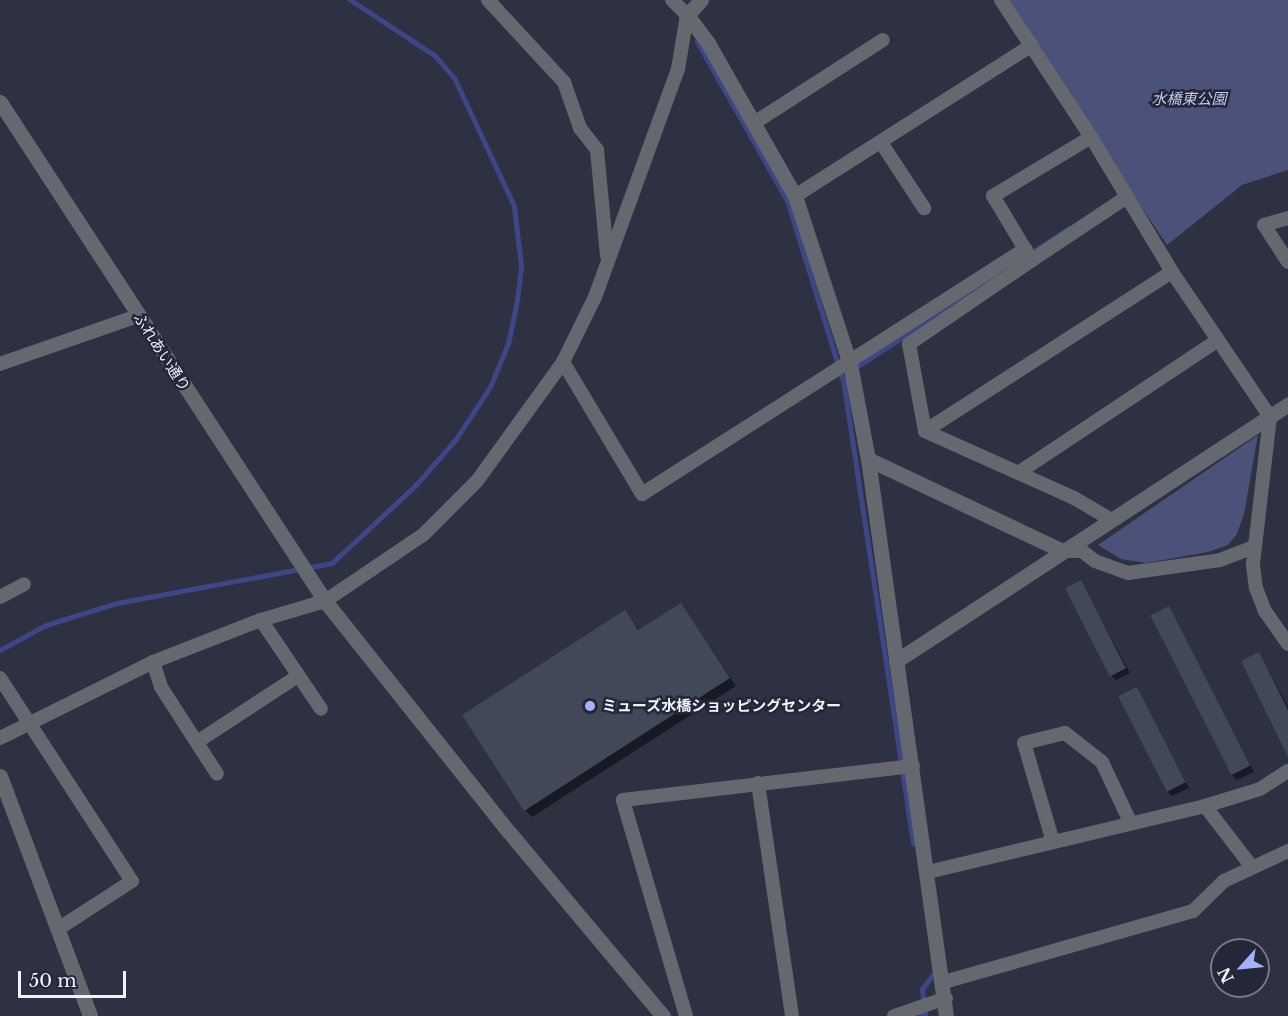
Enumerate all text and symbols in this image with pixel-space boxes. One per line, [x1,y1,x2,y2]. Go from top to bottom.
park label: 水橋東公園 [1152,90,1226,108]
street label: ふれあい通り [130,309,194,395]
place label: ミューズ水橋ショッピングセンター [602,697,842,715]
marker: ミューズ水橋ショッピングセンター [583,699,597,713]
north arrow [1210,938,1270,998]
scale bar [21,959,129,997]
text: N [1213,964,1238,987]
text: 50 m [29,970,77,992]

